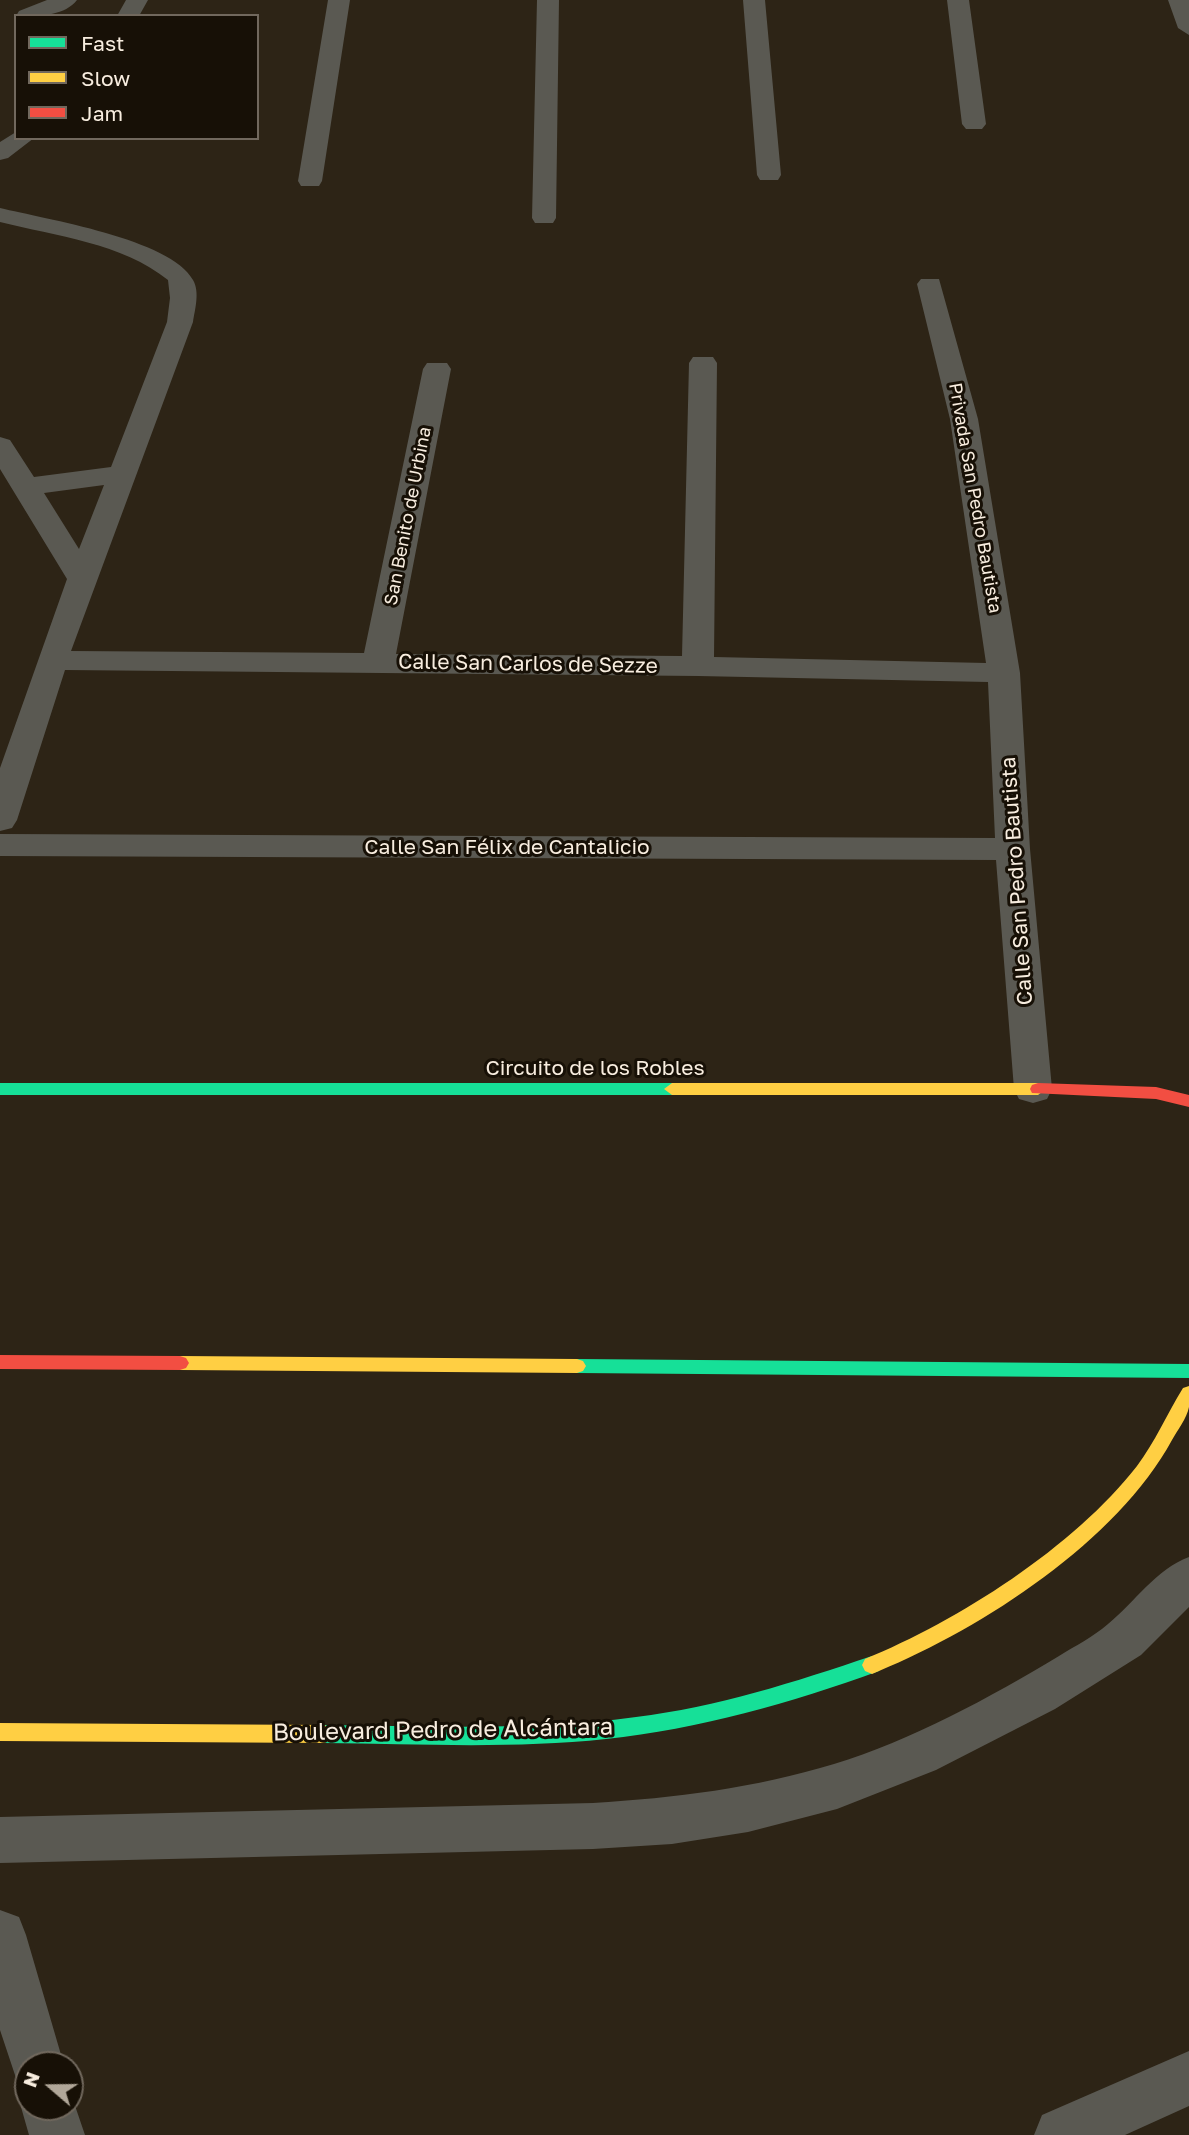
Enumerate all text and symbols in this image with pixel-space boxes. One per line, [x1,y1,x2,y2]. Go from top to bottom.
legend [14,14,259,140]
text: Fast [81,30,124,56]
text: Slow [81,65,130,91]
text: Jam [81,100,123,126]
street label: Privada San Pedro Bautista [944,381,1006,615]
street label: San Benito de Urbina [380,425,436,607]
street label: Calle San Carlos de Sezze [398,649,658,679]
street label: Calle San Pedro Bautista [996,756,1038,1006]
street label: Calle San Félix de Cantalicio [364,834,650,860]
street label: Circuito de los Robles [485,1055,705,1081]
street label: Boulevard Pedro de Alcántara [273,1713,613,1747]
north arrow [14,2051,84,2121]
text: N [17,2069,44,2090]

